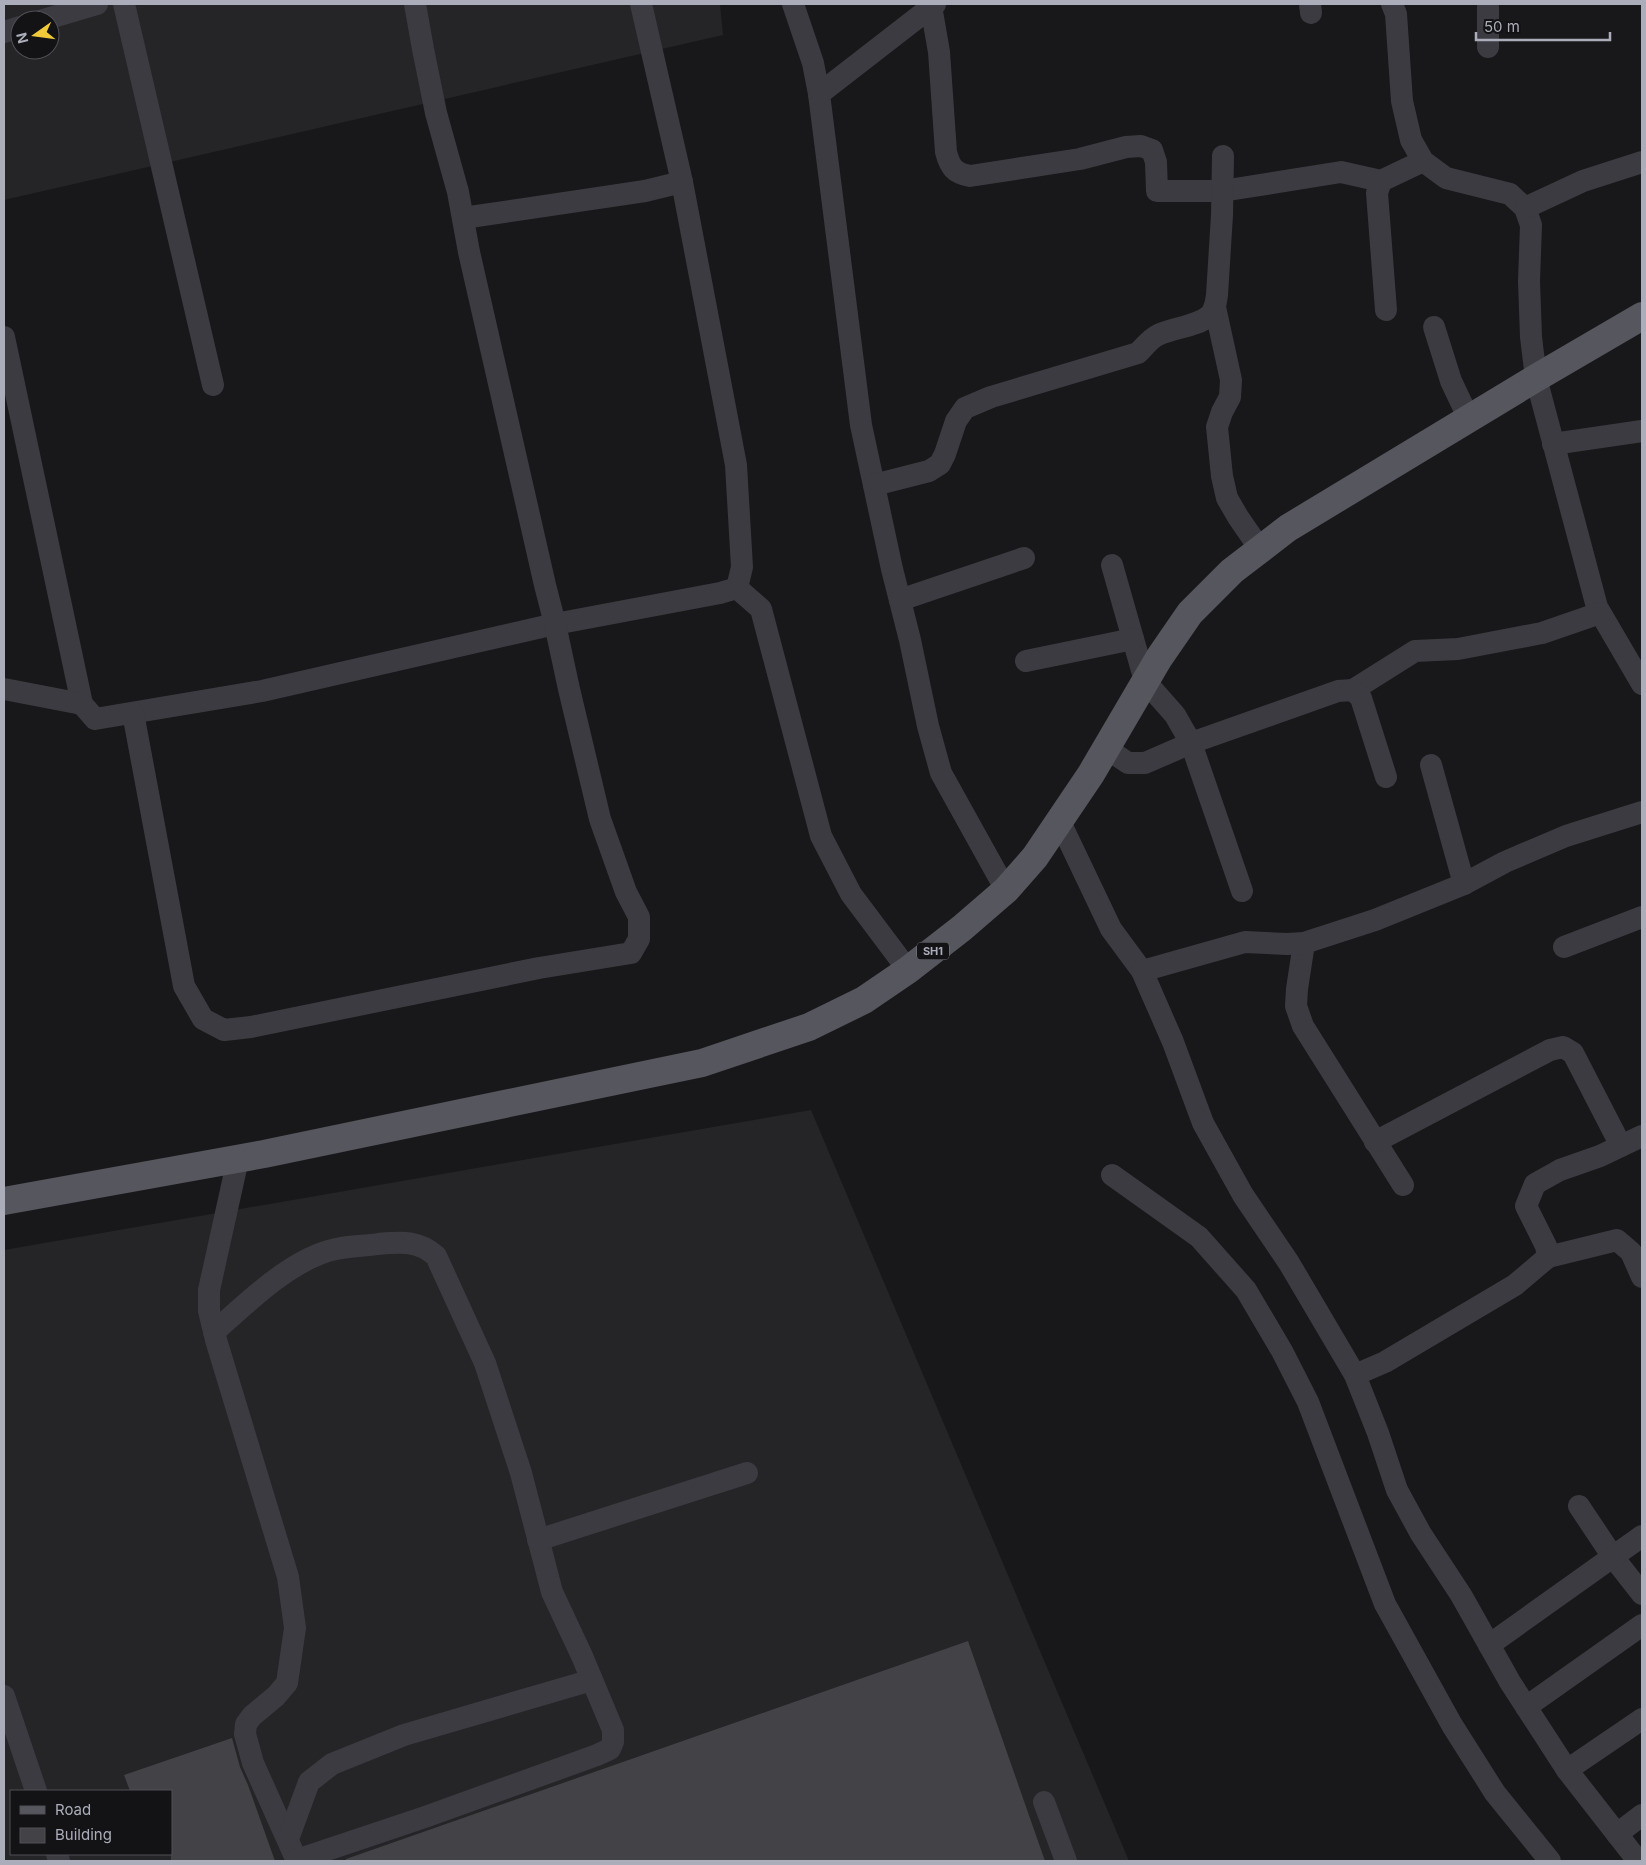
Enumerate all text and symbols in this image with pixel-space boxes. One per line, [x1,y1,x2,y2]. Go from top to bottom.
north arrow [10,10,60,60]
scale bar [1476,10,1610,42]
text: 50 m [1484,17,1520,36]
text: N [12,31,31,45]
road number: SH1 [917,942,949,959]
legend [10,1790,172,1855]
text: Road [55,1800,91,1819]
text: Building [55,1825,112,1844]

